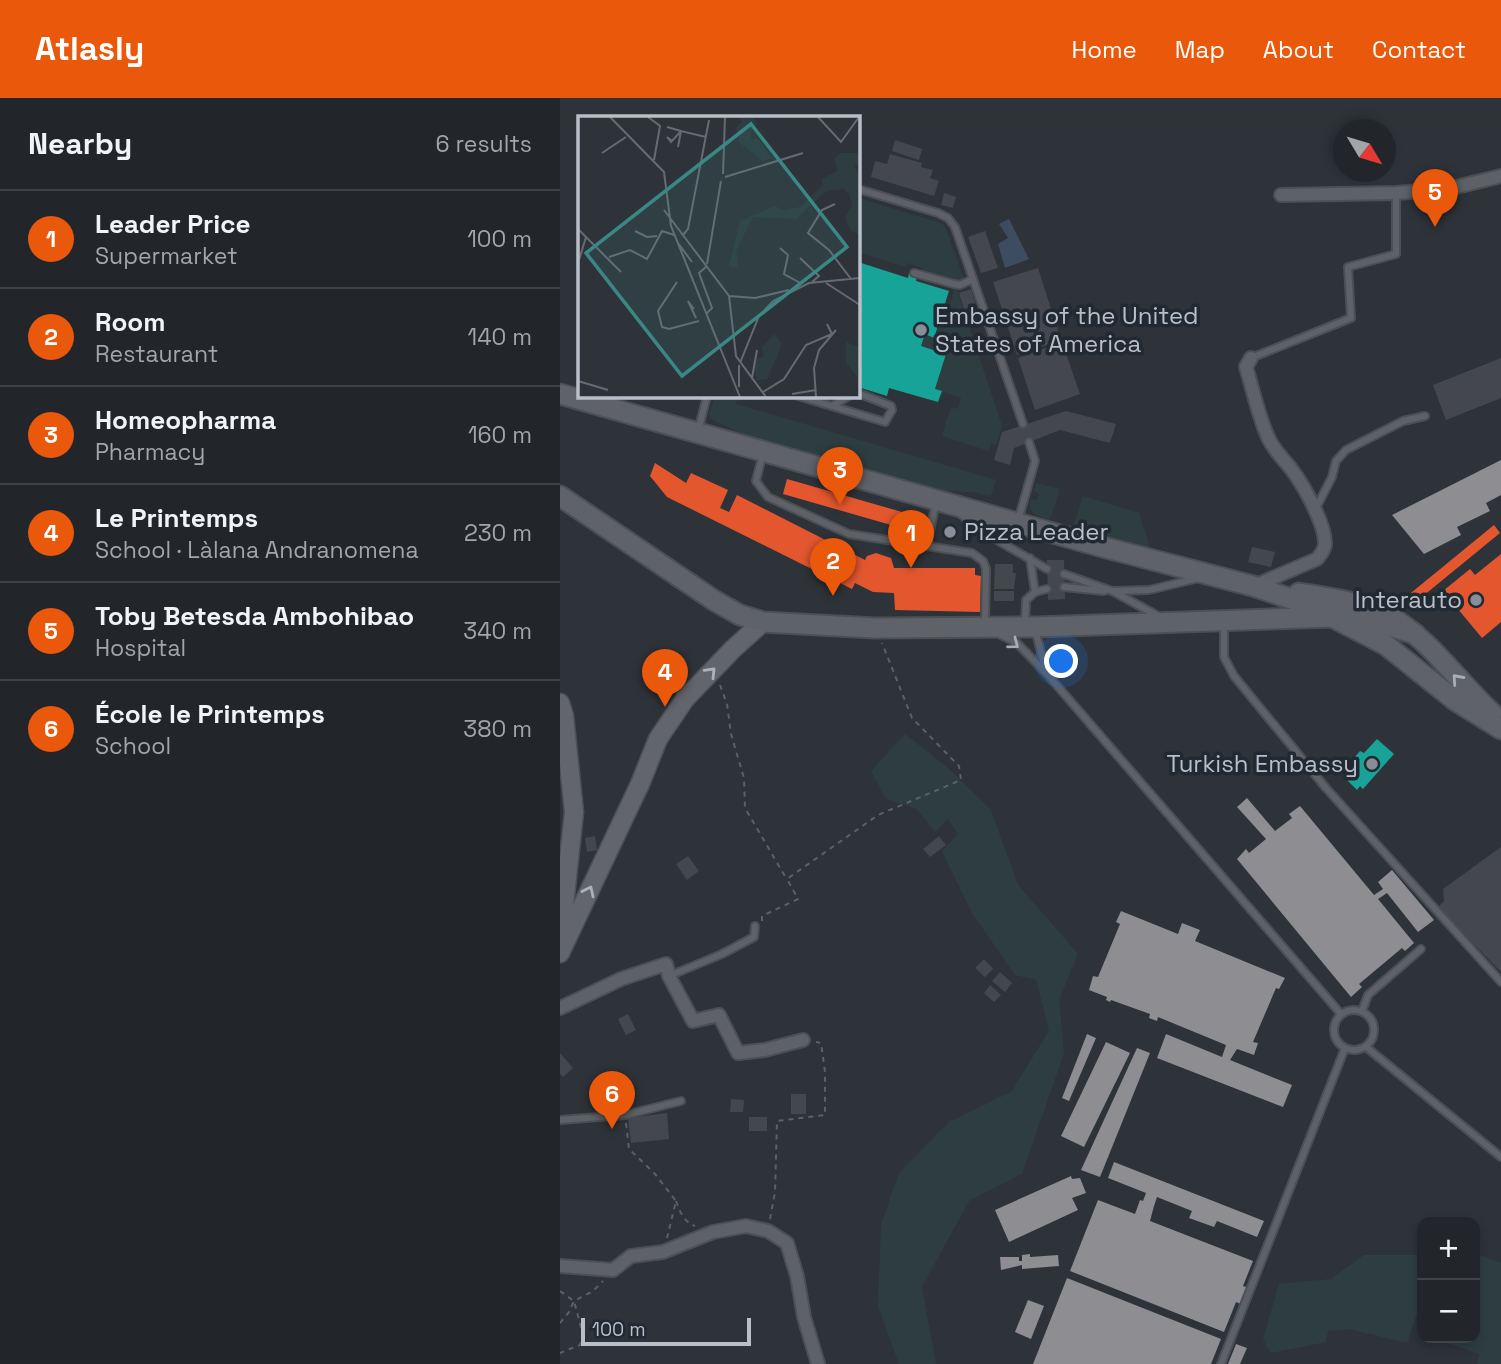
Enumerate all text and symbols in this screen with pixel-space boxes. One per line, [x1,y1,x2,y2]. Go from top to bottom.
text: Atlasly [35,28,144,70]
text: Home [1071,34,1137,65]
text: Map [1175,34,1225,65]
text: About [1263,34,1334,65]
text: Contact [1372,34,1466,65]
inset map [578,116,859,397]
north arrow [1333,119,1396,182]
text: Nearby [28,124,132,163]
text: 6 results [436,129,532,159]
pin: 5 [1412,169,1458,227]
text: Leader Price [95,207,251,241]
text: 1 [46,224,56,254]
text: 100 m [467,224,532,254]
text: Supermarket [95,241,237,271]
place label: Embassy of the United States of America [935,300,1199,359]
text: Room [95,305,165,339]
text: 2 [44,322,58,352]
text: 140 m [468,322,532,352]
marker: Embassy of the United States of America [913,322,929,338]
text: Restaurant [95,339,218,369]
text: Homeopharma [95,403,276,437]
text: 3 [44,420,58,450]
text: 160 m [468,420,532,450]
text: Pharmacy [95,437,205,467]
pin: 3 [817,447,863,505]
text: Le Printemps [95,501,258,535]
pin: 1 [888,510,934,568]
place label: Pizza Leader [964,516,1109,547]
text: 4 [44,518,58,548]
text: 230 m [464,518,532,548]
marker: Pizza Leader [942,524,958,540]
text: School · Làlana Andranomena [95,535,419,565]
pin: 2 [810,538,856,596]
place label: Interauto [1355,584,1462,615]
marker: Interauto [1468,592,1484,608]
text: Toby Betesda Ambohibao [95,599,414,633]
text: 5 [44,616,58,646]
text: 340 m [463,616,532,646]
text: Hospital [95,633,186,663]
one-way arrow [1007,635,1019,648]
your location [1044,644,1078,678]
pin: 4 [642,649,688,707]
one-way arrow [702,668,715,681]
one-way arrow [1453,674,1465,687]
text: École le Printemps [95,697,325,731]
text: 6 [44,714,58,744]
text: 380 m [463,714,532,744]
text: School [95,731,171,761]
place label: Turkish Embassy [1166,748,1358,779]
marker: Turkish Embassy [1364,756,1380,772]
one-way arrow [581,886,595,898]
pin: 6 [589,1071,635,1129]
map controls [1417,1217,1480,1343]
button: + [1417,1217,1480,1280]
button: − [1417,1280,1480,1343]
scale bar [581,1315,751,1347]
text: 100 m [592,1317,646,1342]

